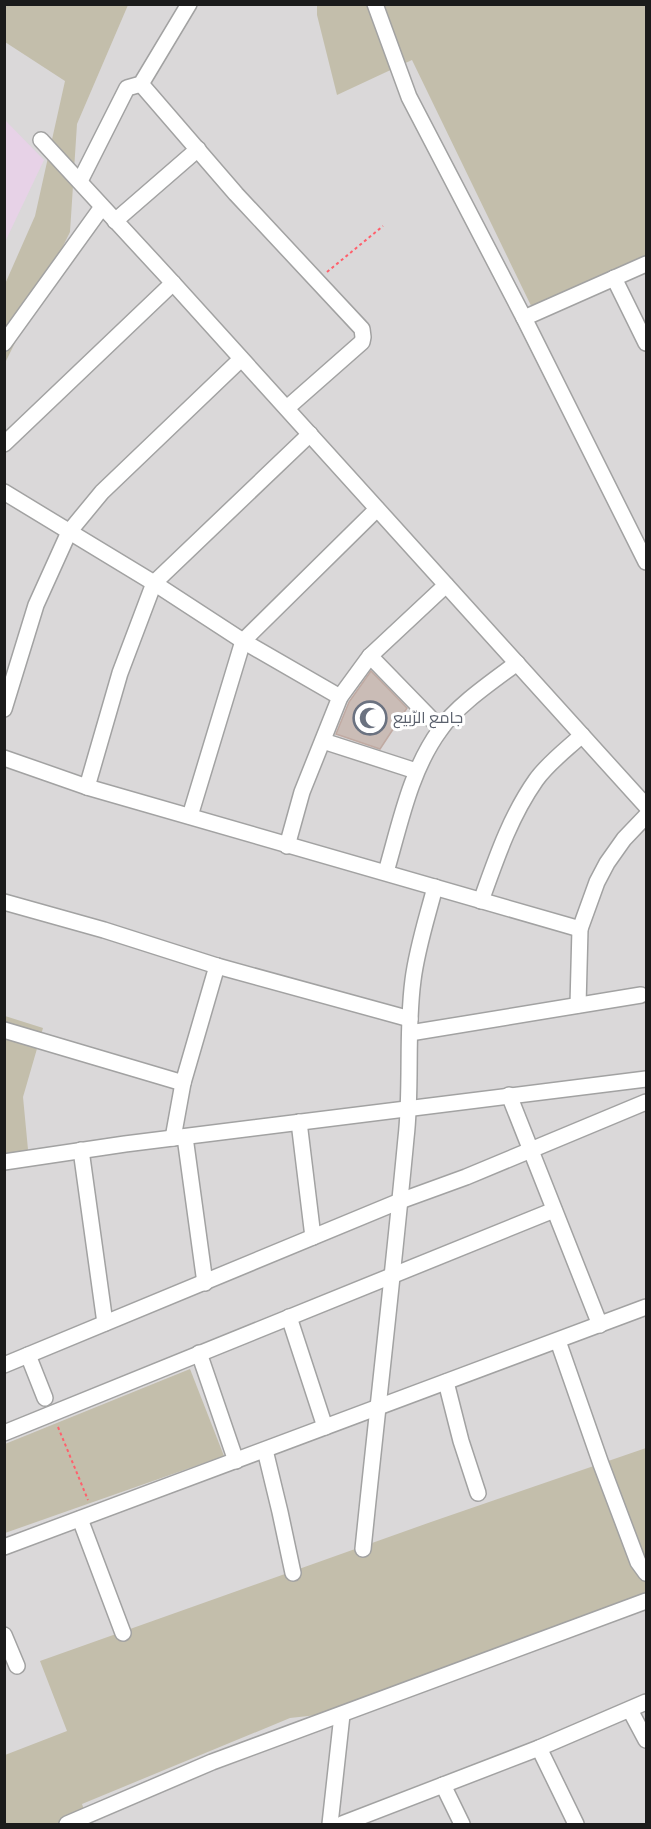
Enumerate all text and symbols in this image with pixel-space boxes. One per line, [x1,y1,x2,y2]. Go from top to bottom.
mosque icon: جامع الرّبيع [352,700,388,736]
place label: جامع الرّبيع [393,708,463,729]

